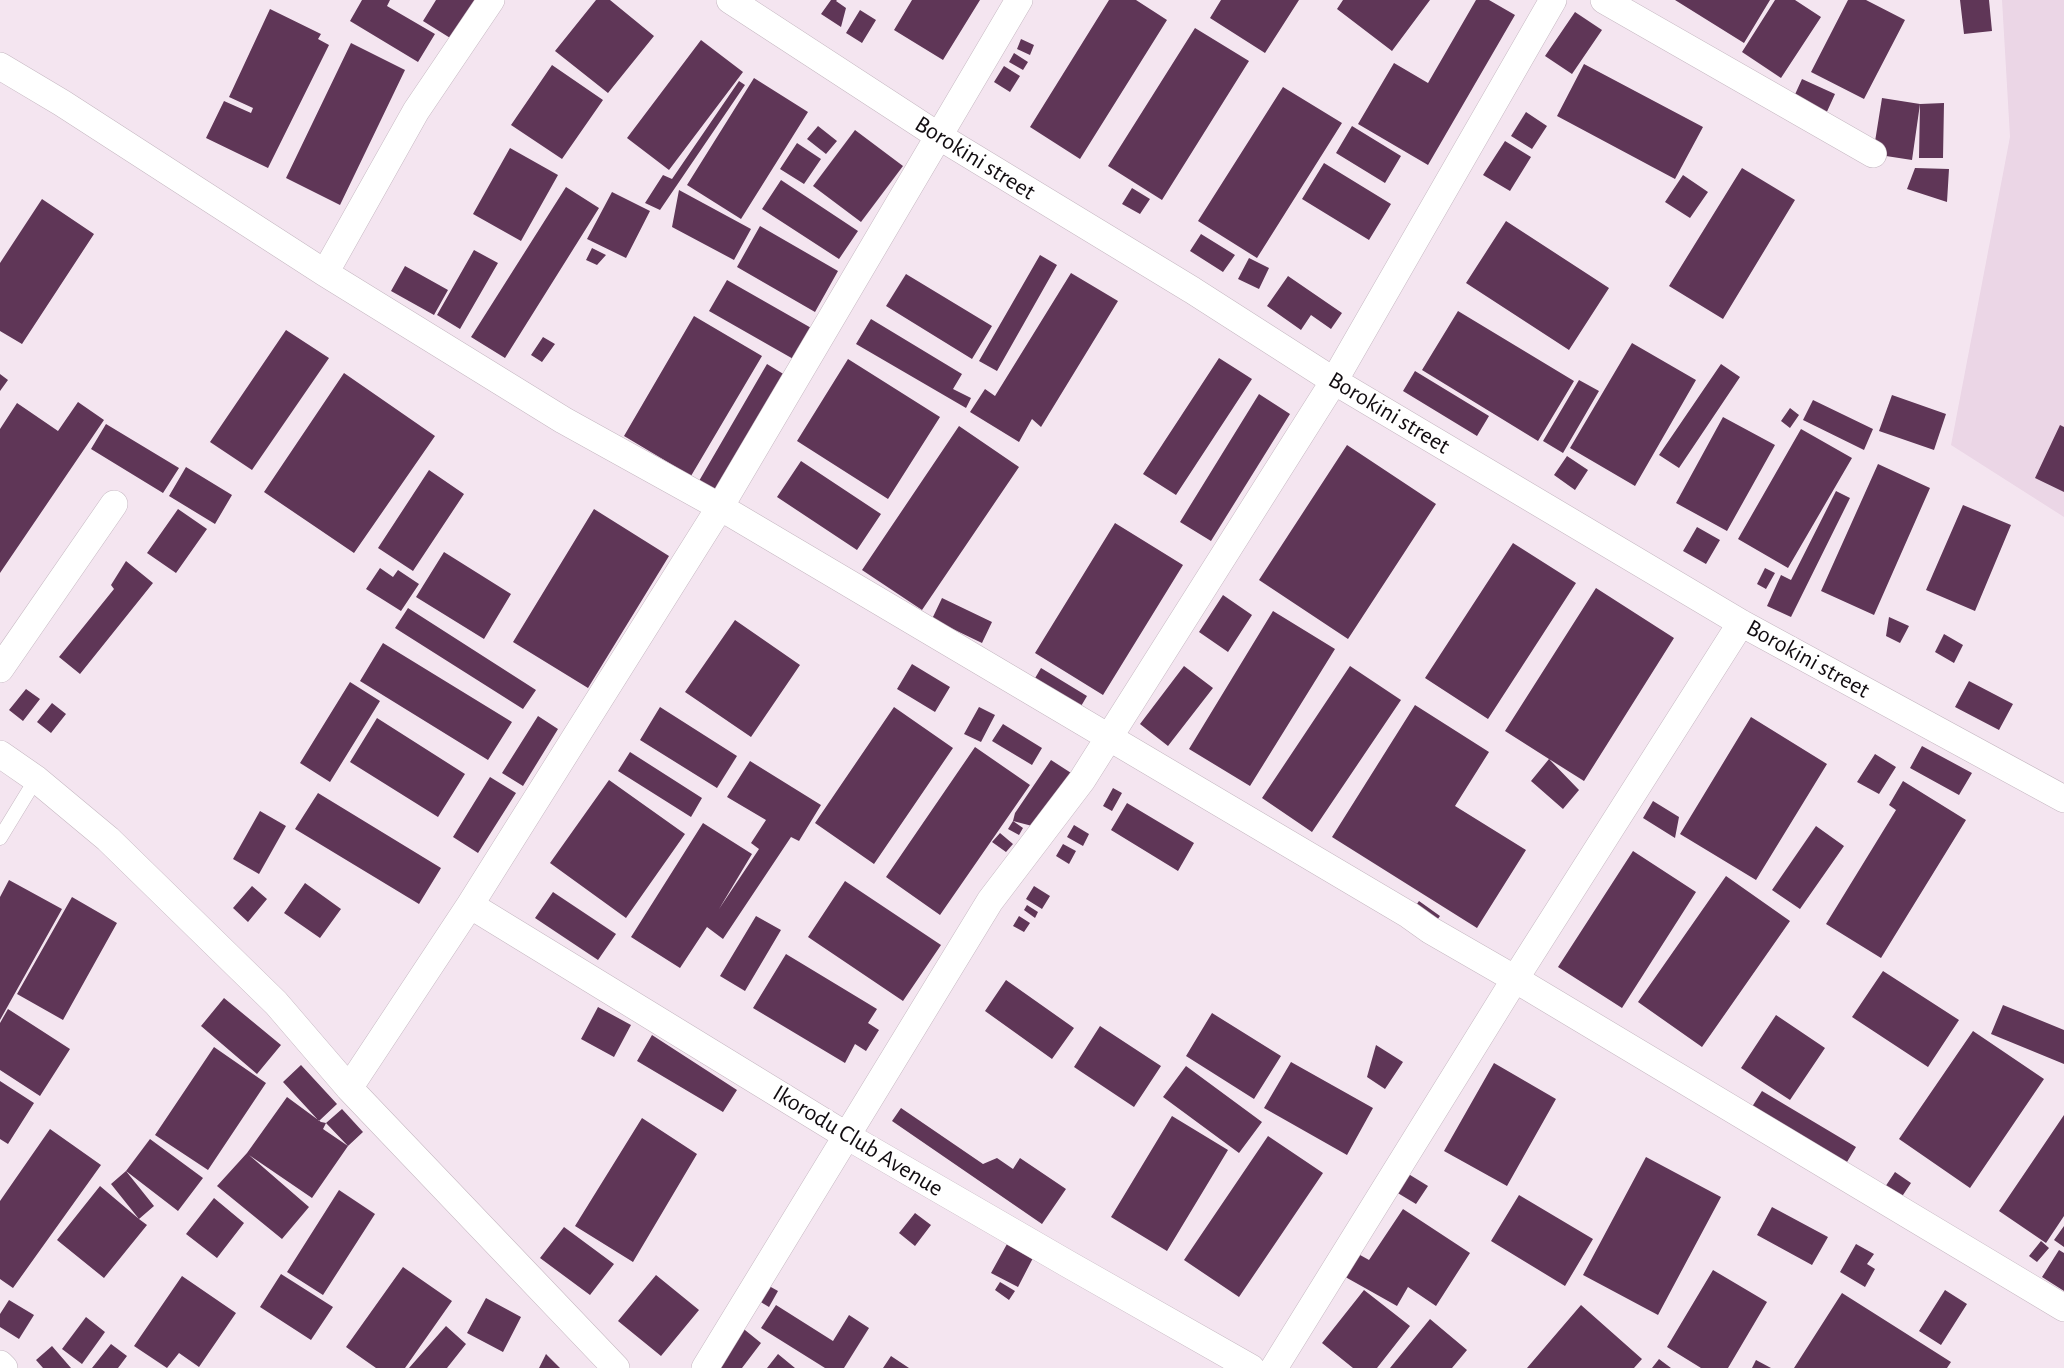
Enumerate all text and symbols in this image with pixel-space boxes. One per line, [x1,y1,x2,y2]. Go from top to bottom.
street label: Borokini street [909,110,1041,206]
street label: Borokini street [1323,365,1455,461]
street label: Borokini street [1741,613,1875,705]
street label: Ikorodu Club Avenue [768,1079,948,1203]

